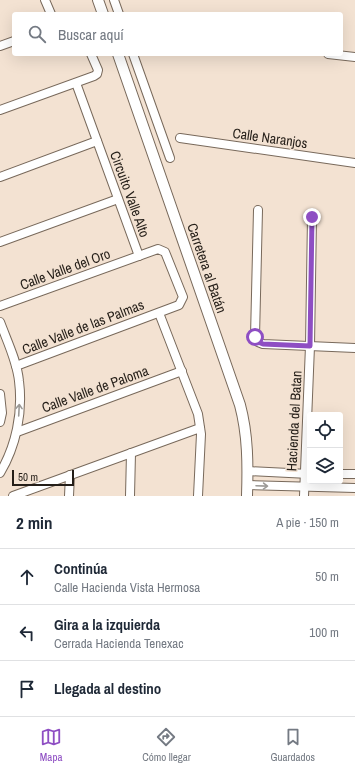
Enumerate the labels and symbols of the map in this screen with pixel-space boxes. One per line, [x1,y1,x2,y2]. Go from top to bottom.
street label: Calle Naranjos [231,124,309,152]
street label: Circuito Valle Alto [106,148,154,240]
route end [303,208,321,226]
street label: Carretera al Batán [183,221,231,315]
street label: Calle Valle del Oro [17,244,113,294]
street label: Calle Valle de las Palmas [19,295,147,359]
route start [246,328,264,346]
street label: Calle Valle de Paloma [39,361,151,417]
street label: Hacienda del Batan [282,370,306,472]
one-way arrow [15,404,23,417]
scale bar [12,468,74,487]
one-way arrow [255,482,268,490]

